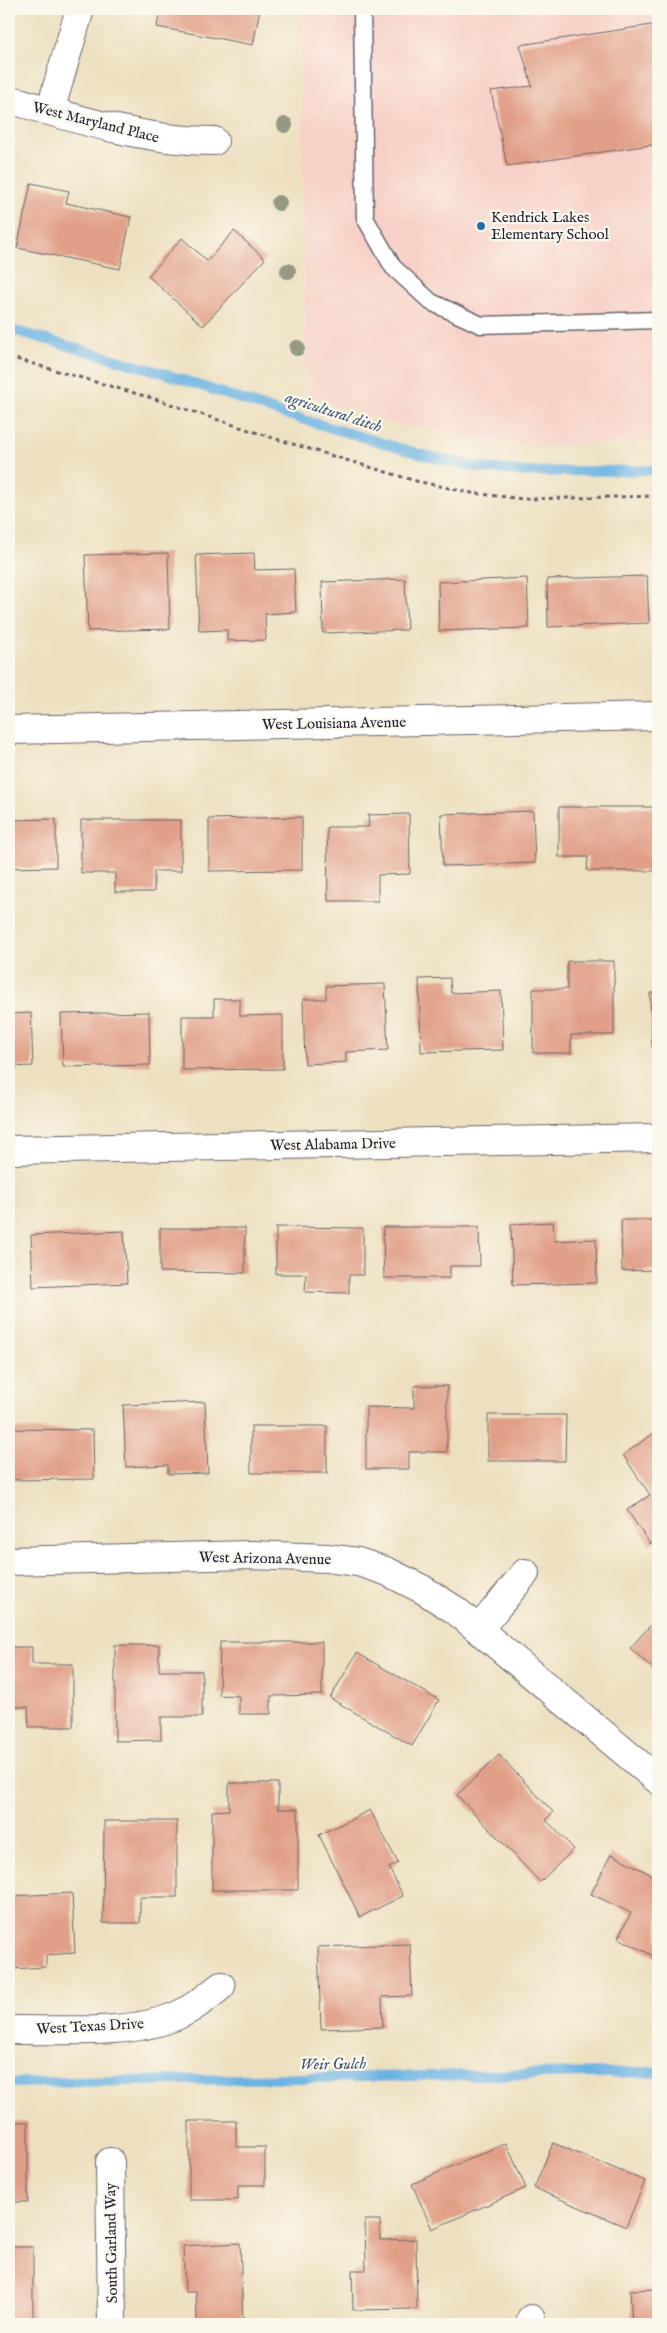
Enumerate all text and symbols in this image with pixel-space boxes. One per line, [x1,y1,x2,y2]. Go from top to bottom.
street label: West Maryland Place [31,98,161,147]
place label: Kendrick Lakes Elementary School [491,208,610,244]
marker: Kendrick Lakes Elementary School [475,220,487,232]
water label: agricultural ditch [282,388,384,438]
street label: West Louisiana Avenue [262,713,406,734]
street label: West Alabama Drive [270,1134,396,1155]
street label: West Arizona Avenue [199,1548,331,1569]
street label: West Texas Drive [36,2014,145,2039]
water label: Weir Gulch [300,2054,367,2076]
street label: South Garland Way [101,2182,122,2304]

